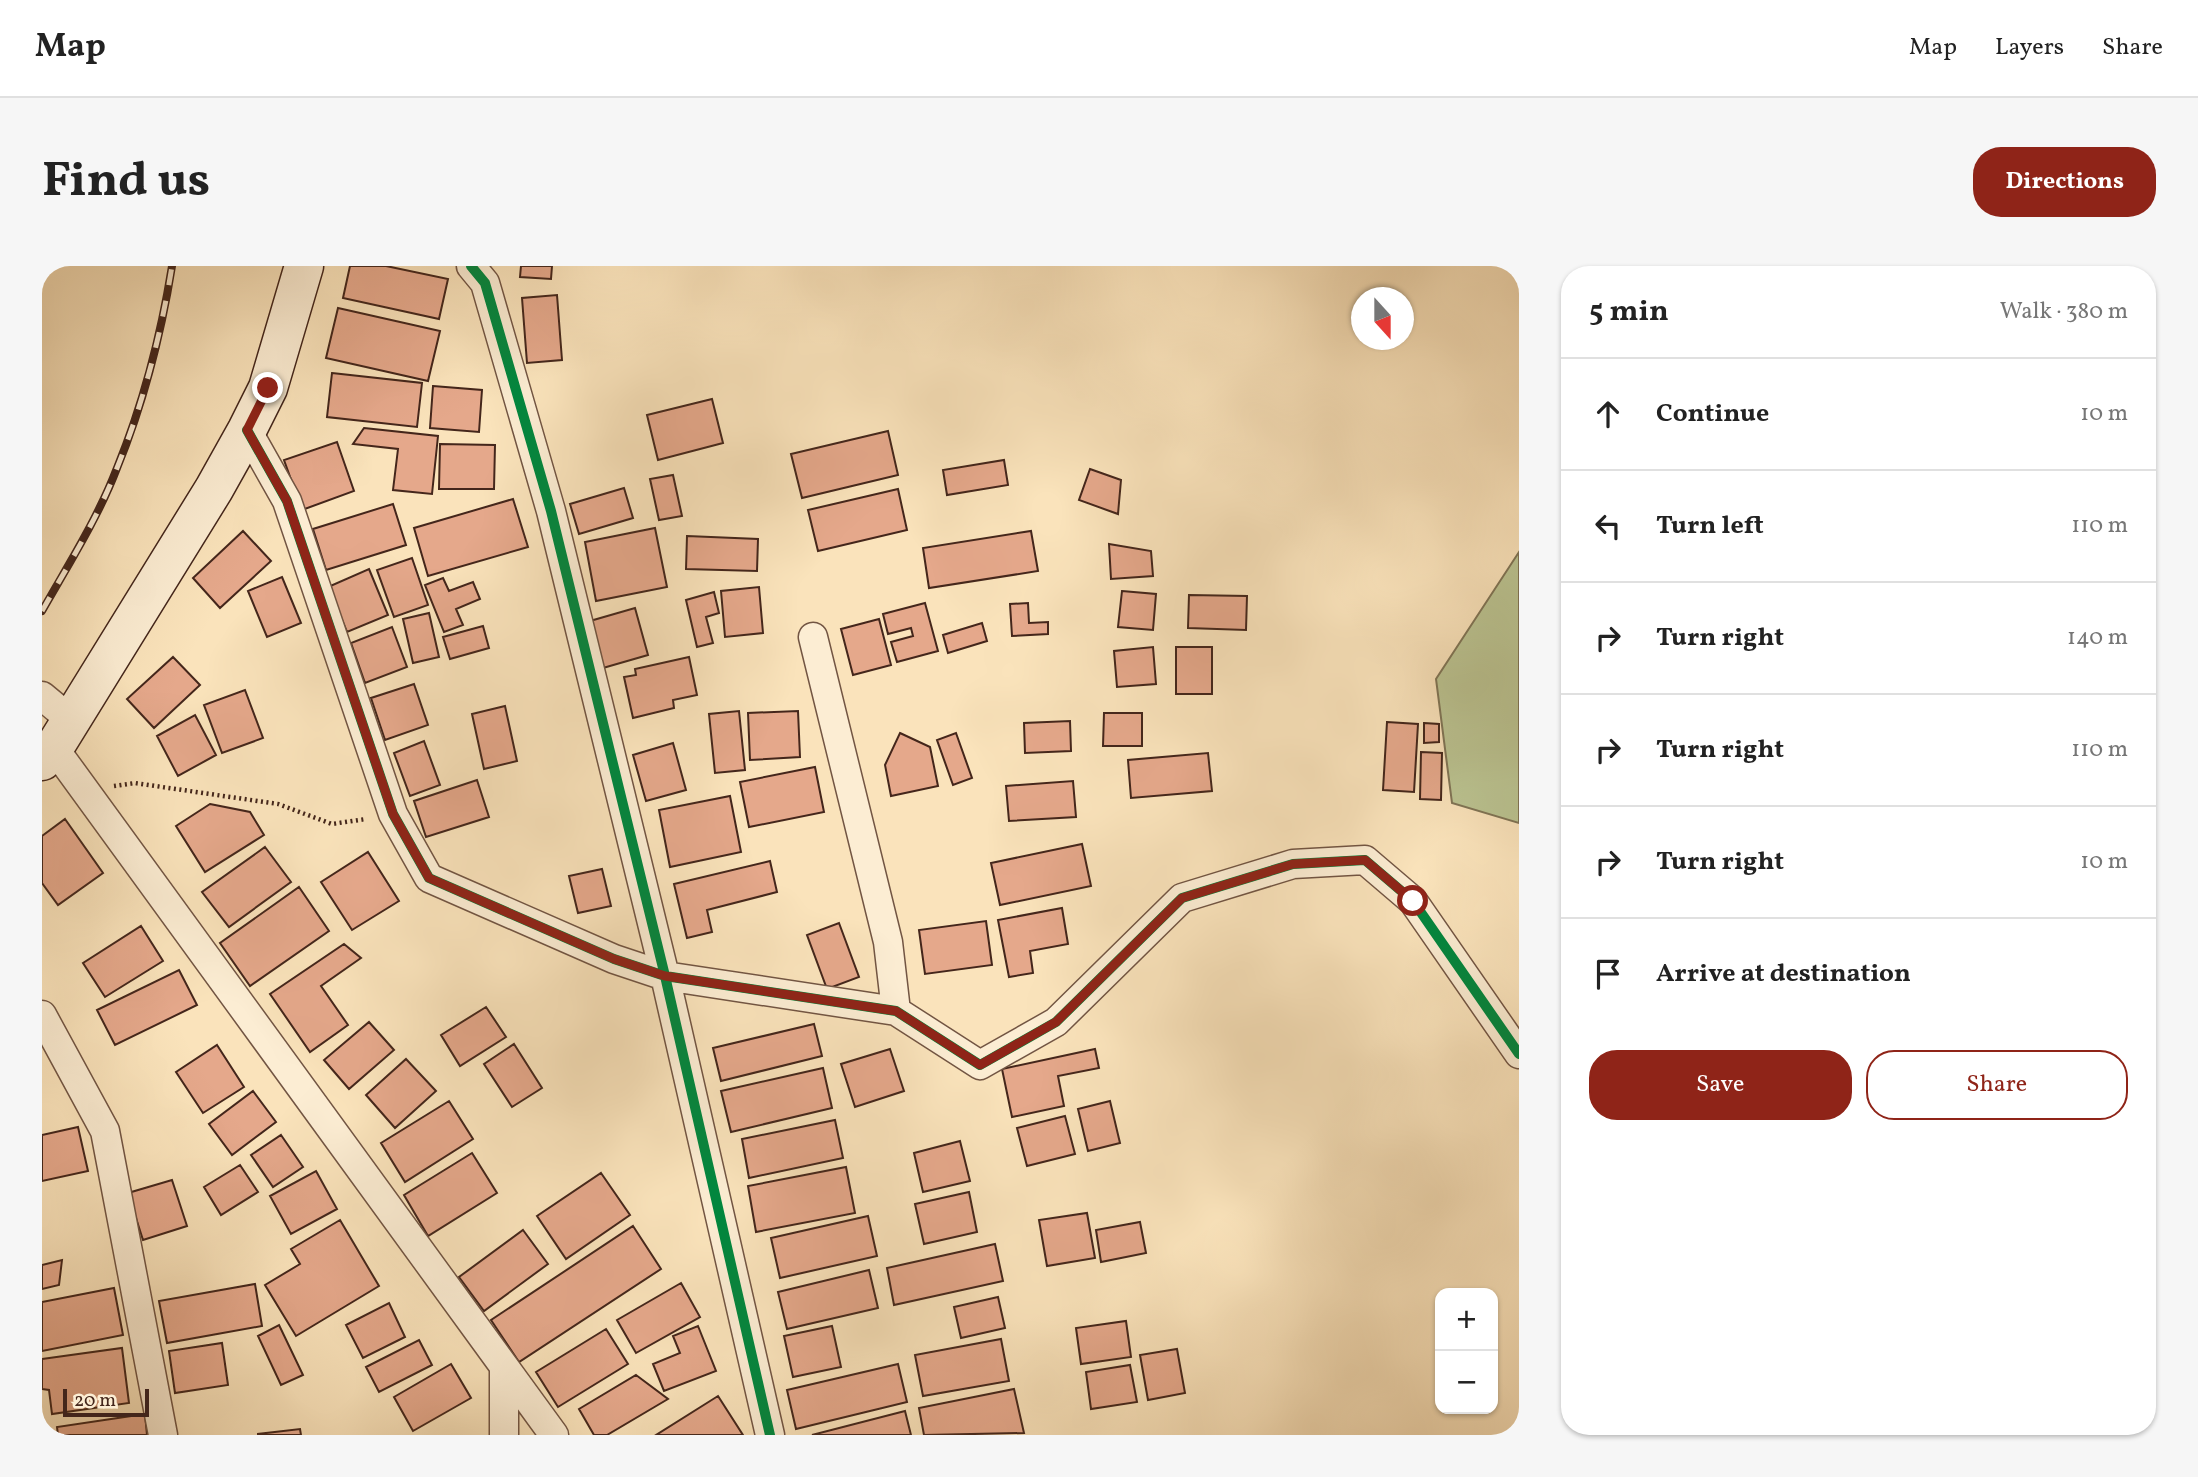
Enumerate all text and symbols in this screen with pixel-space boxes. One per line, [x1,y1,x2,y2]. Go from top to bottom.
text: Map [35,25,106,71]
text: Map [1909,31,1957,65]
text: Layers [1995,31,2064,65]
text: Share [2102,31,2163,65]
button: Directions [1973,147,2156,217]
text: Find us [42,148,210,217]
north arrow [1351,287,1414,350]
text: 5 min [1589,291,1669,333]
text: Walk · 380 m [2000,296,2128,328]
route end [252,372,283,403]
icon: ahead [1589,395,1627,433]
text: Continue [1656,396,1769,432]
text: 10 m [2080,398,2128,430]
icon: left [1589,507,1627,545]
text: Turn left [1656,508,1764,544]
text: 110 m [2071,510,2128,542]
icon: right [1589,619,1627,657]
text: Turn right [1656,620,1784,656]
text: 140 m [2067,622,2128,654]
icon: right [1589,731,1627,769]
text: Turn right [1656,732,1784,768]
text: 110 m [2071,734,2128,766]
icon: right [1589,843,1627,881]
text: Turn right [1656,844,1784,880]
text: 10 m [2080,846,2128,878]
route start [1397,885,1428,916]
icon: arrive [1589,955,1627,993]
text: Arrive at destination [1656,956,1911,992]
button: Save [1589,1050,1852,1120]
button: Share [1866,1050,2128,1120]
map controls [1435,1288,1498,1414]
button: + [1435,1288,1498,1351]
button: − [1435,1351,1498,1414]
scale bar [63,1386,149,1418]
text: 20 m [74,1388,116,1414]

